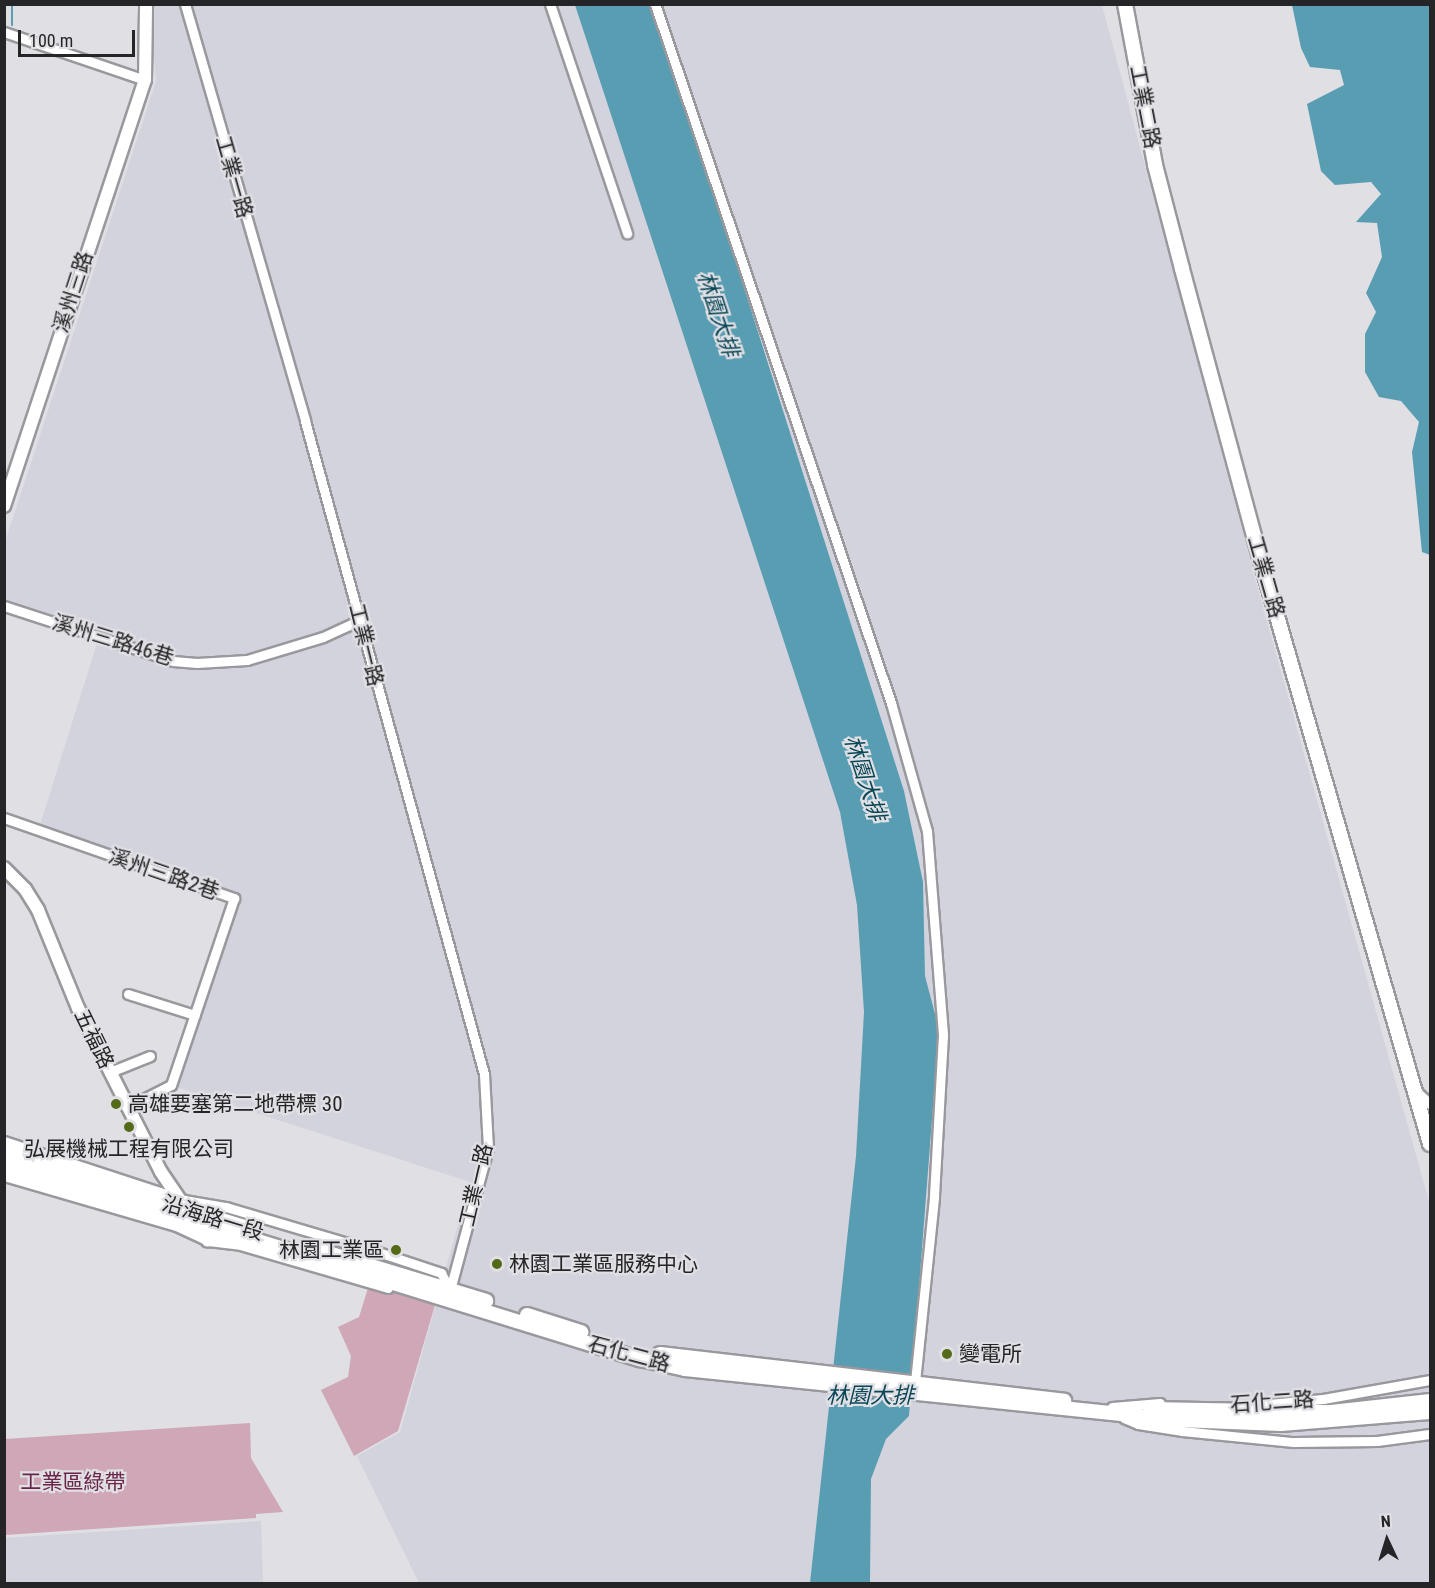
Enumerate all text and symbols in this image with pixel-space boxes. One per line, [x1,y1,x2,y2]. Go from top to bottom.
scale bar [21,18,138,56]
text: 100 m [29,30,73,51]
street label: 工業二路 [1125,63,1165,151]
street label: 工業一路 [210,133,258,221]
street label: 溪州三路 [48,248,98,336]
water label: 林園大排 [692,268,744,360]
street label: 工業二路 [1242,533,1290,621]
street label: 工業一路 [344,601,388,689]
street label: 溪州三路46巷 [49,610,177,670]
water label: 林園大排 [839,732,891,824]
street label: 溪州三路2巷 [105,843,223,905]
street label: 五福路 [69,1005,119,1073]
place label: 高雄要塞第二地帶標 30 [128,1091,343,1117]
marker: 高雄要塞第二地帶標 30 [109,1097,123,1111]
marker: 弘展機械工程有限公司 [122,1120,136,1134]
place label: 弘展機械工程有限公司 [24,1136,234,1162]
street label: 工業一路 [454,1141,498,1229]
street label: 沿海路一段 [159,1191,267,1245]
place label: 林園工業區 [279,1237,384,1263]
marker: 林園工業區 [389,1243,403,1257]
place label: 林園工業區服務中心 [509,1251,698,1277]
marker: 林園工業區服務中心 [490,1257,504,1271]
street label: 石化二路 [585,1331,673,1377]
place label: 變電所 [959,1341,1022,1367]
marker: 變電所 [940,1347,954,1361]
water label: 林園大排 [826,1383,914,1409]
street label: 石化二路 [1229,1387,1315,1417]
park label: 工業區綠帶 [21,1469,125,1495]
north arrow [1357,1510,1417,1570]
text: N [1380,1512,1391,1531]

